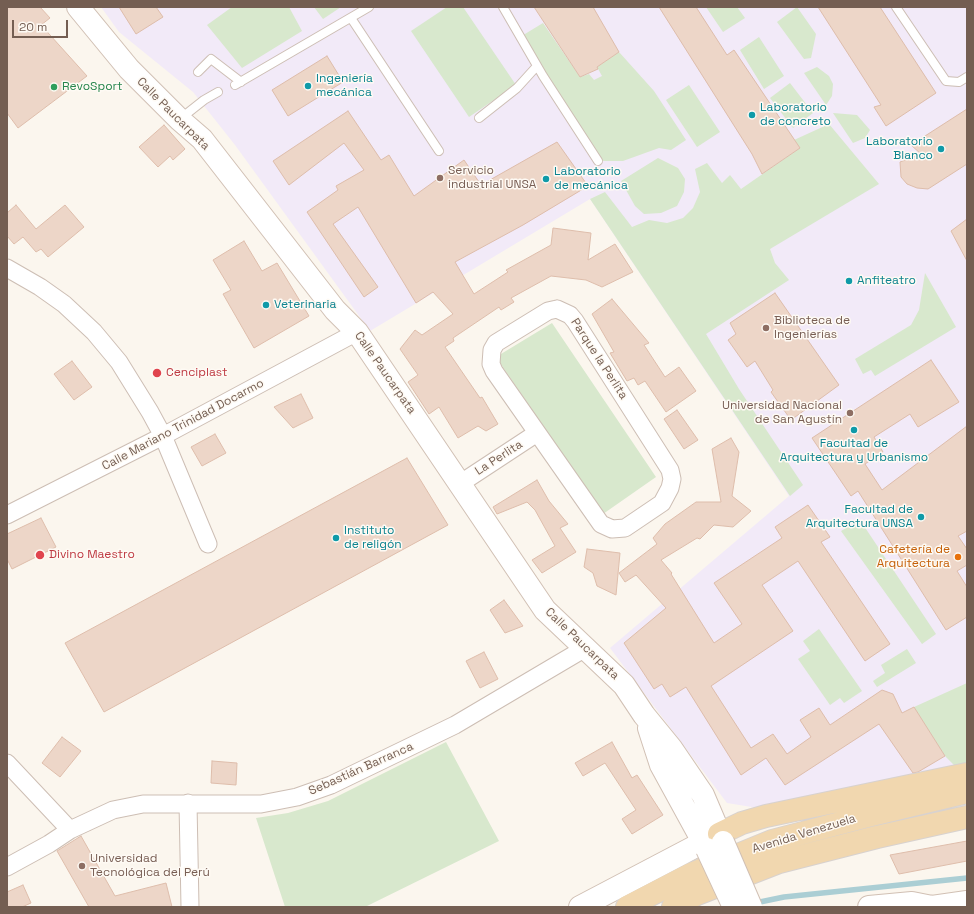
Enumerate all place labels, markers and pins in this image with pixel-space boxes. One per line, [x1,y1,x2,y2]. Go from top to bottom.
place label: Ingeniería mecánica [316,72,373,100]
place label: RevoSport [62,80,123,94]
marker: Ingeniería mecánica [303,81,313,91]
marker: RevoSport [49,82,59,92]
place label: Laboratorio de concreto [760,101,831,129]
marker: Laboratorio de concreto [747,110,757,120]
place label: Laboratorio Blanco [866,135,933,163]
marker: Laboratorio Blanco [936,144,946,154]
place label: Servicio industrial UNSA [448,164,536,192]
place label: Laboratorio de mecánica [554,165,628,193]
marker: Servicio industrial UNSA [435,173,445,183]
marker: Laboratorio de mecánica [541,174,551,184]
place label: Anfiteatro [857,274,916,288]
marker: Anfiteatro [844,276,854,286]
place label: Veterinaria [274,298,336,312]
marker: Veterinaria [261,300,271,310]
place label: Biblioteca de Ingenierías [774,314,850,342]
marker: Biblioteca de Ingenierías [761,323,771,333]
place label: Cenciplast [166,366,228,380]
marker: Cenciplast [151,367,163,379]
place label: Universidad Nacional de San Agustín [722,399,842,427]
marker: Universidad Nacional de San Agustín [845,408,855,418]
marker: Facultad de Arquitectura y Urbanismo [849,425,859,435]
place label: Facultad de Arquitectura y Urbanismo [780,437,928,465]
place label: Facultad de Arquitectura UNSA [806,503,913,531]
marker: Facultad de Arquitectura UNSA [916,512,926,522]
place label: Instituto de religón [344,524,402,552]
marker: Instituto de religón [331,533,341,543]
place label: Cafetería de Arquitectura [877,543,950,571]
place label: Divino Maestro [49,548,135,562]
marker: Divino Maestro [34,549,46,561]
marker: Cafetería de Arquitectura [953,552,963,562]
place label: Universidad Tecnológica del Perú [90,852,210,880]
marker: Universidad Tecnológica del Perú [77,861,87,871]

